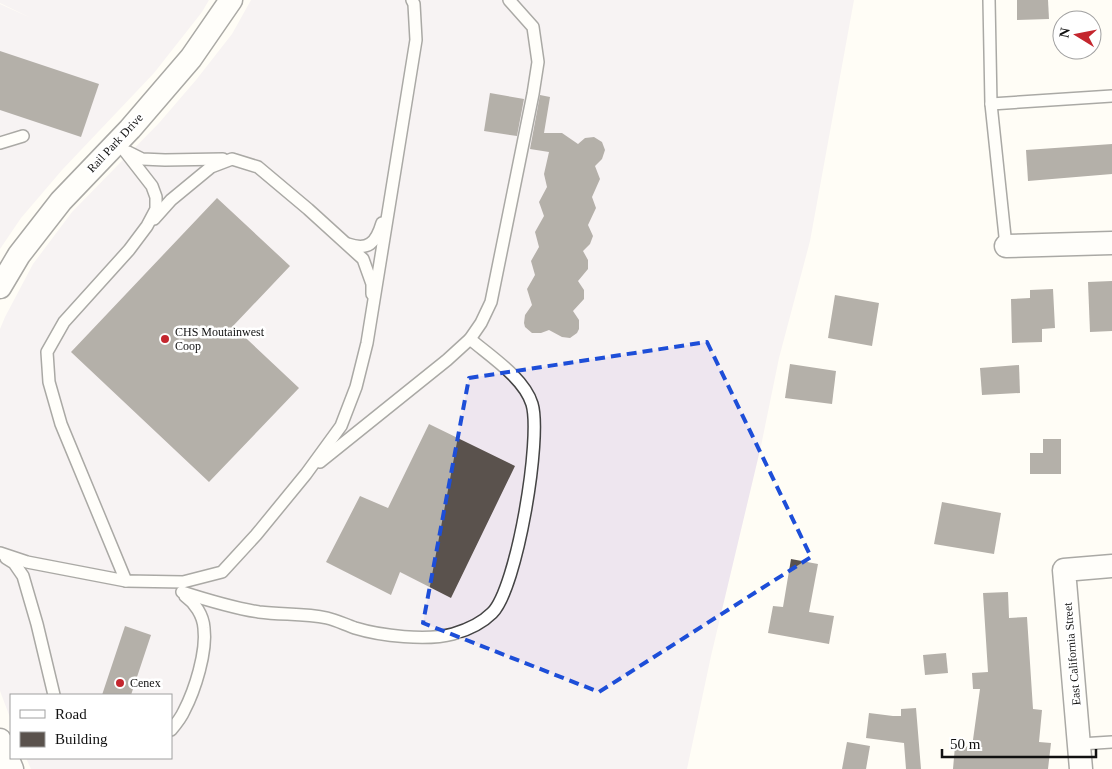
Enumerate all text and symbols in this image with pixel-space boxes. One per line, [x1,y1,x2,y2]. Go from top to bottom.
north arrow [1052,10,1102,60]
text: N [1056,27,1073,39]
street label: Rail Park Drive [84,111,146,175]
place label: CHS Moutainwest Coop [175,325,265,353]
marker: CHS Moutainwest Coop [159,333,171,345]
street label: East California Street [1060,601,1083,706]
place label: Cenex [130,676,161,690]
marker: Cenex [114,677,126,689]
legend [10,694,172,759]
text: Road [55,706,87,722]
scale bar [942,726,1096,758]
text: Building [55,731,108,747]
text: 50 m [950,736,981,752]

